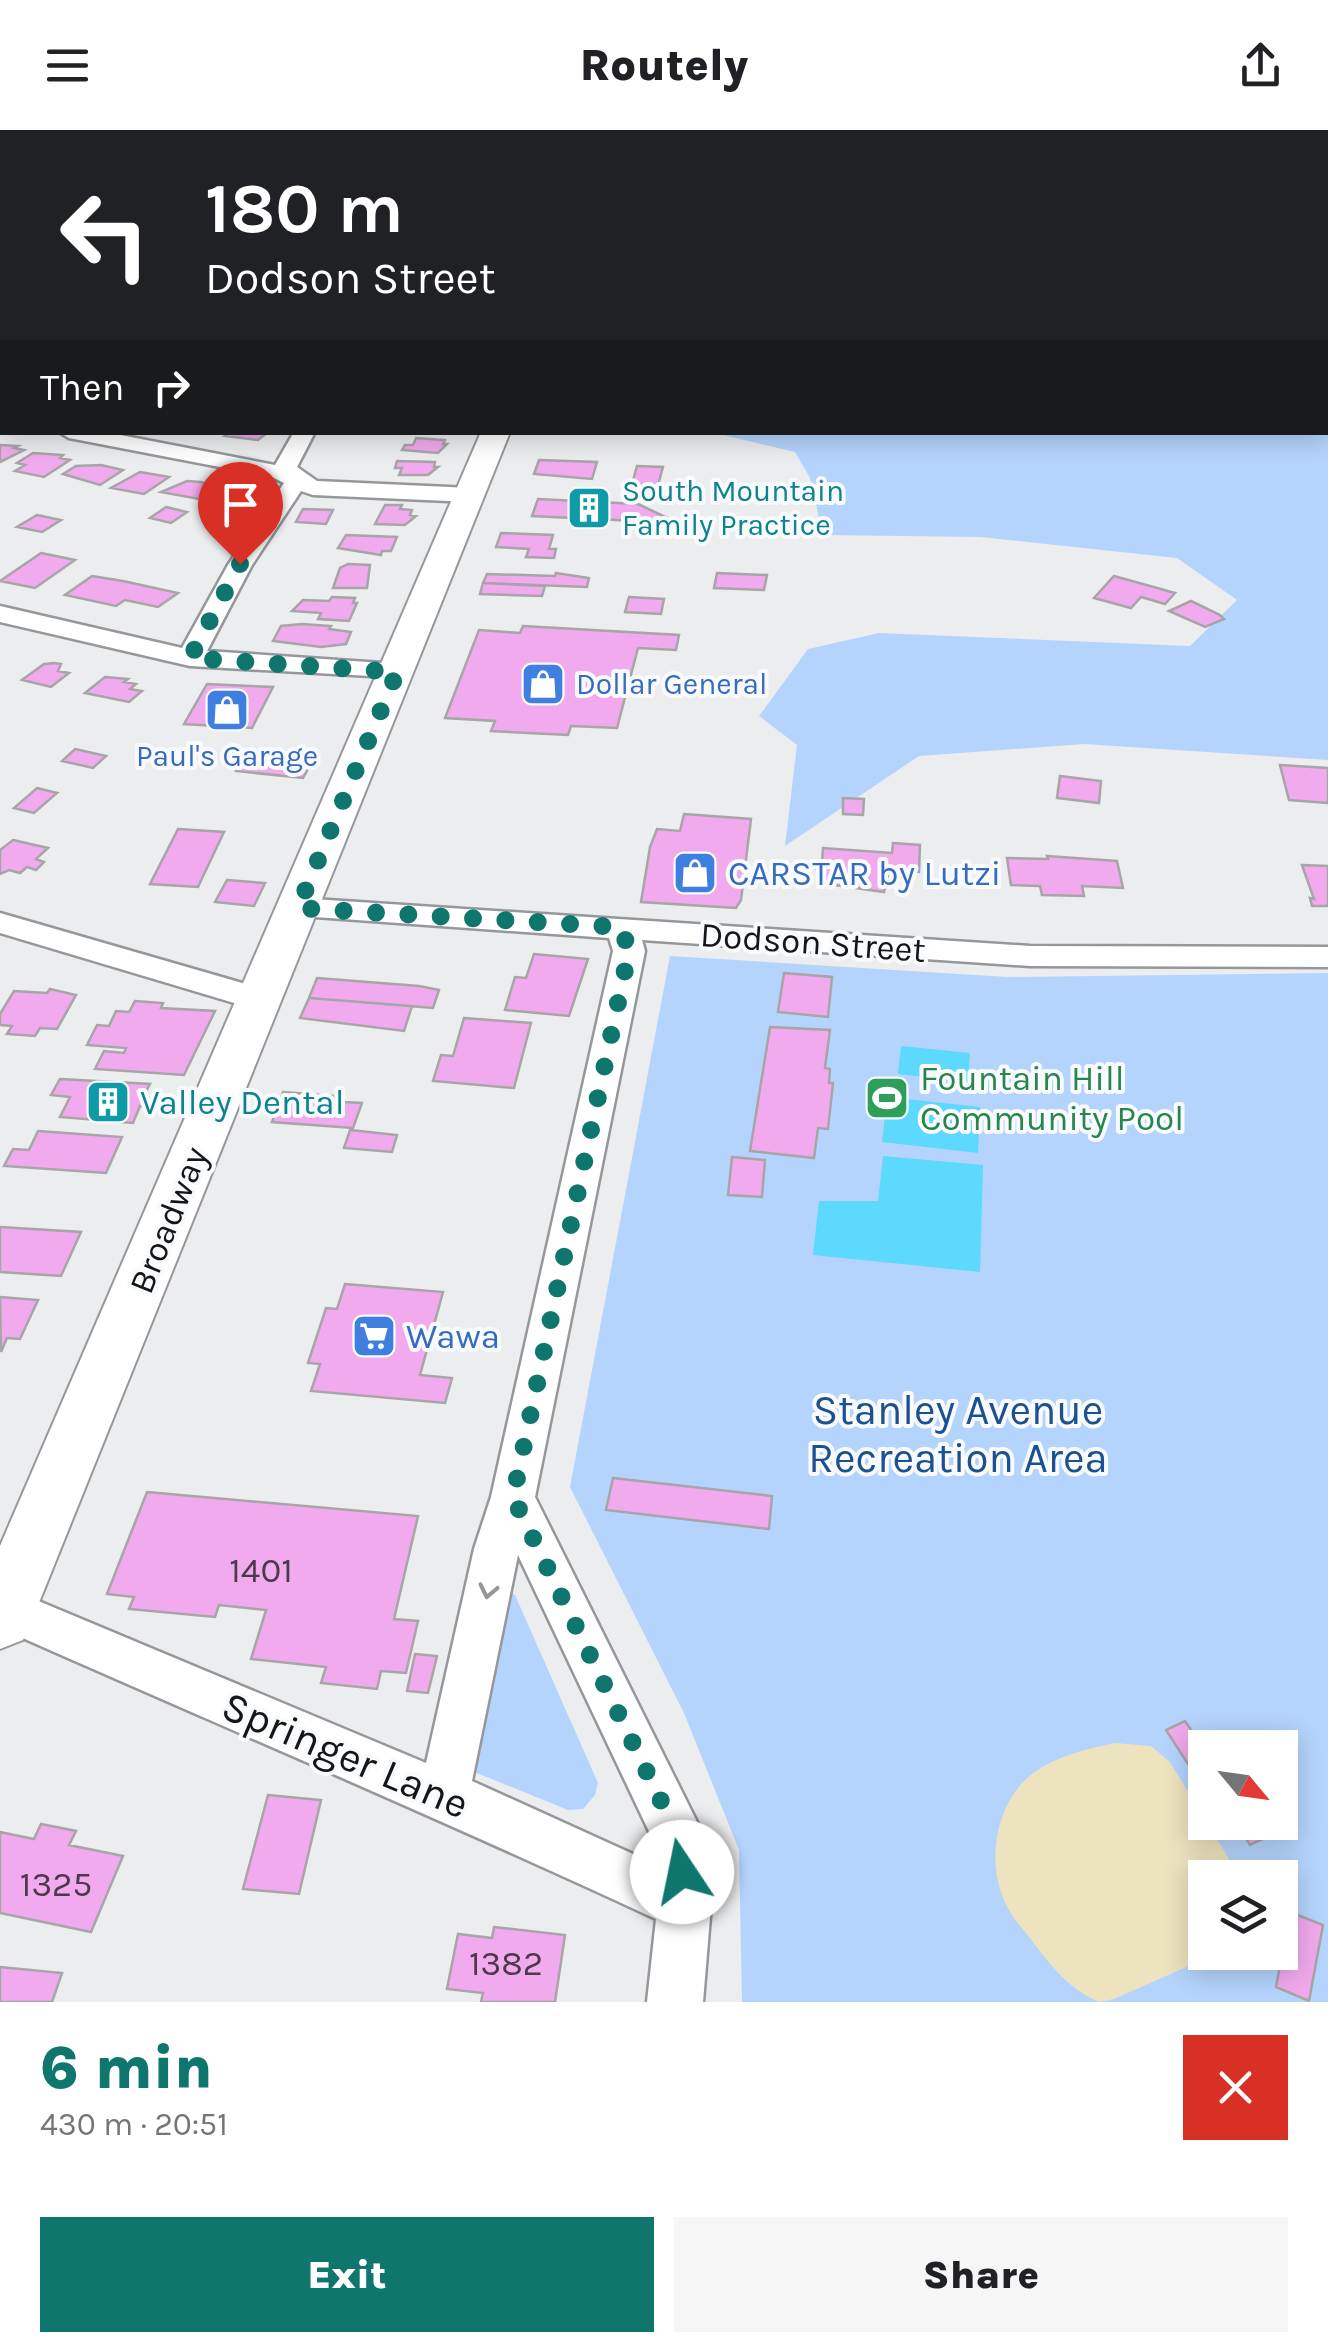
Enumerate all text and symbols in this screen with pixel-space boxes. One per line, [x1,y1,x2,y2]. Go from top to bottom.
icon: menu [40,38,95,93]
icon: share [1233,38,1288,93]
text: Routely [580,39,748,91]
text: 180 m [205,168,404,250]
icon: left [40,170,170,300]
text: Dodson Street [205,252,496,304]
icon: right [144,360,199,415]
text: Then [40,365,124,410]
pin [198,462,283,565]
place label: South Mountain Family Practice [622,473,844,543]
icon: arrive [213,477,268,532]
building icon: South Mountain Family Practice [566,485,612,531]
shop icon: Dollar General [520,661,566,707]
place label: Dollar General [576,666,767,702]
shop icon: Paul's Garage [204,687,250,733]
place label: Paul's Garage [136,738,318,774]
shop icon: CARSTAR by Lutzi [672,850,718,896]
place label: CARSTAR by Lutzi [728,853,1001,894]
street label: Dodson Street [699,914,927,971]
place label: Fountain Hill Community Pool [920,1058,1184,1139]
sports icon: Fountain Hill Community Pool [864,1075,910,1121]
building icon: Valley Dental [85,1079,131,1125]
place label: Valley Dental [140,1082,344,1123]
street label: Broadway [121,1141,216,1299]
supermarket icon: Wawa [351,1313,397,1359]
place label: Wawa [406,1316,500,1357]
park label: Stanley Avenue Recreation Area [808,1385,1108,1483]
house number: 1401 [229,1550,293,1591]
one-way arrow [478,1582,499,1599]
street label: Springer Lane [215,1681,476,1829]
north arrow [1188,1730,1298,1840]
map controls [1188,1730,1298,1970]
position arrow [630,1820,734,1924]
button: layers [1188,1860,1298,1970]
house number: 1325 [20,1864,92,1905]
house number: 1382 [469,1943,543,1984]
text: 6 min [40,2033,213,2103]
button: close [1183,2035,1288,2140]
text: 430 m · 20:51 [40,2106,228,2143]
button: Exit [40,2217,654,2332]
button: Share [674,2217,1288,2332]

